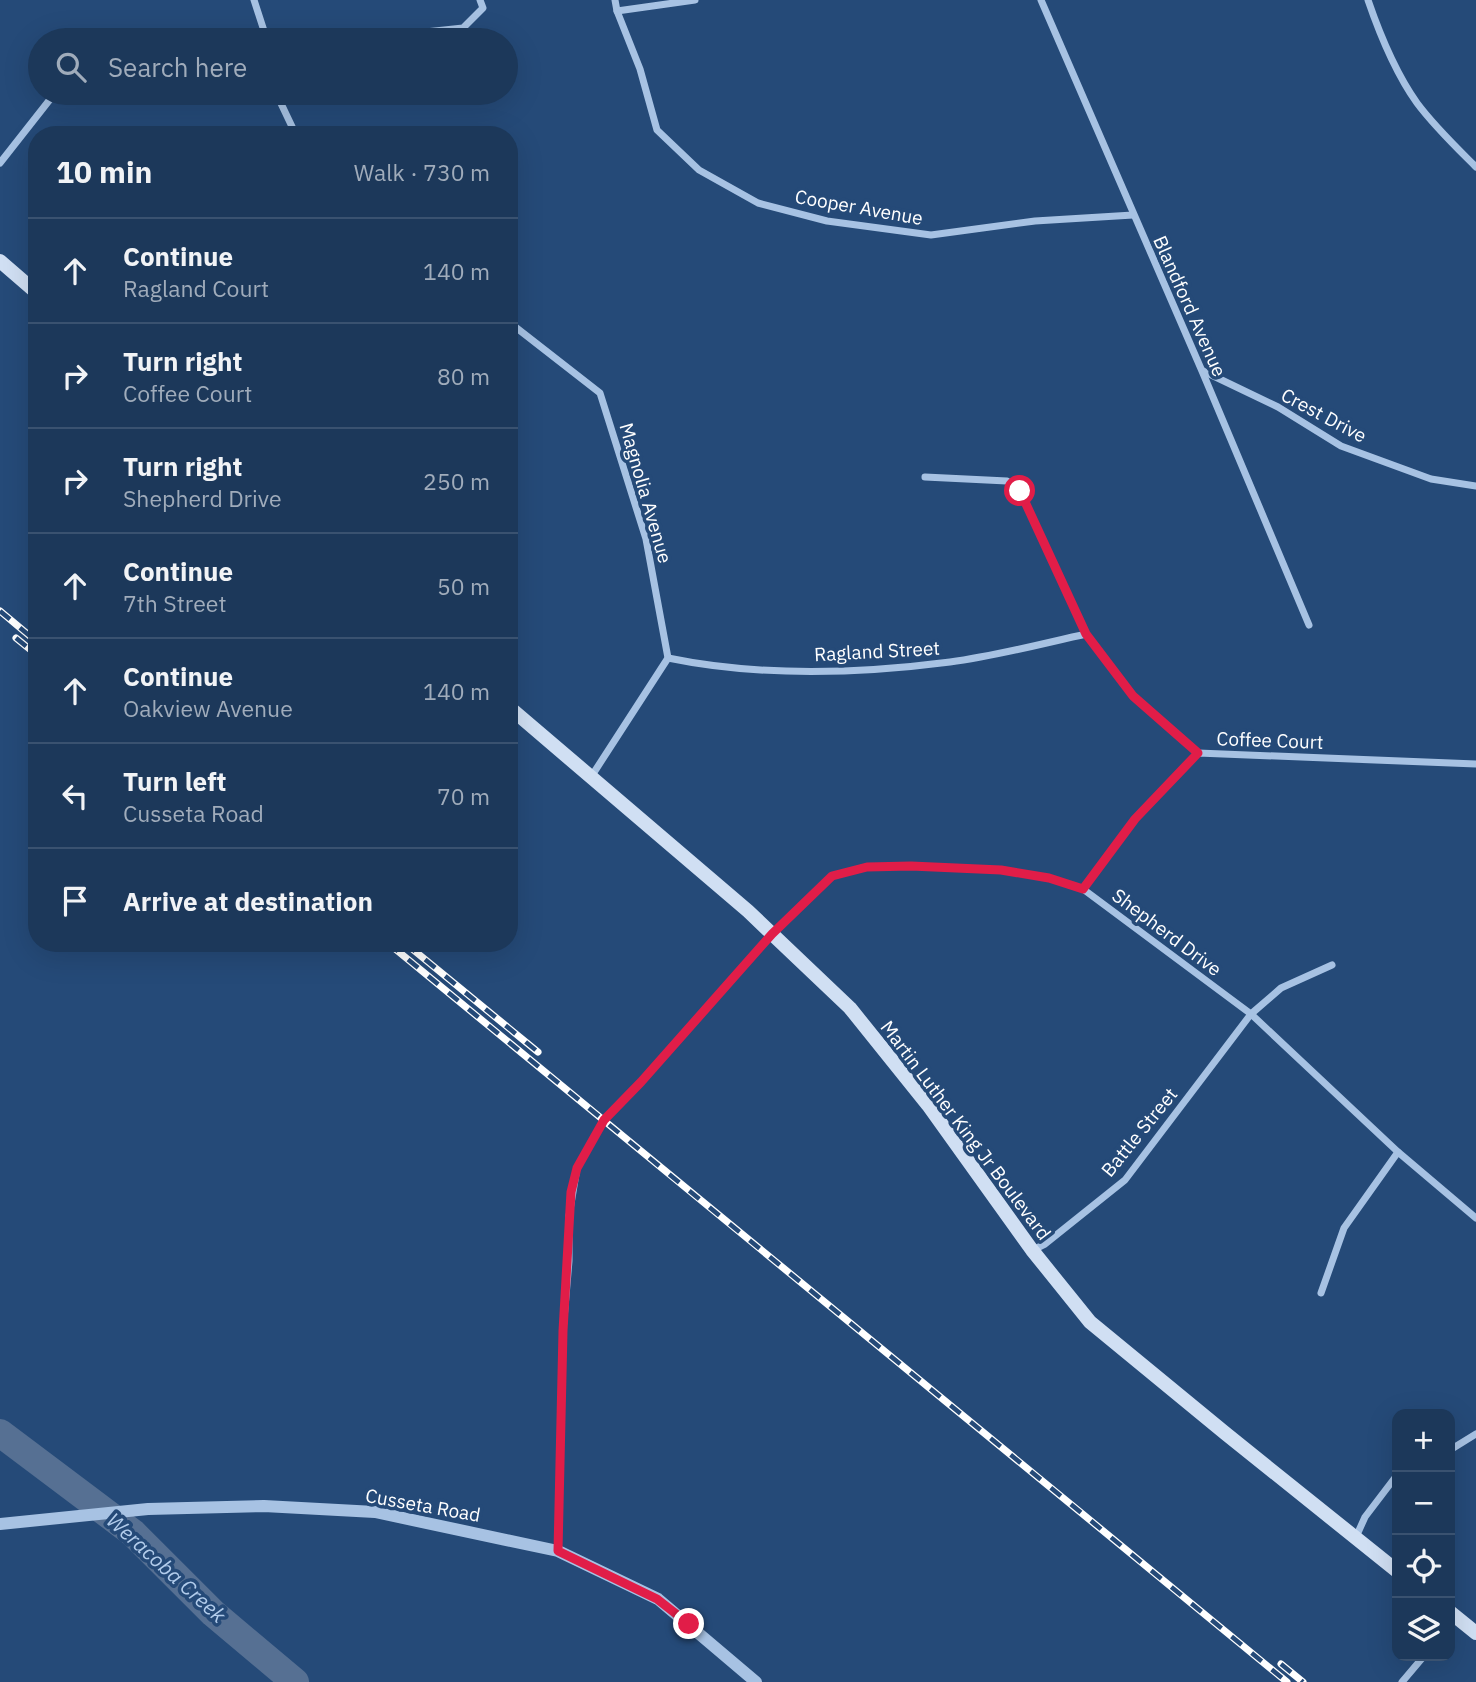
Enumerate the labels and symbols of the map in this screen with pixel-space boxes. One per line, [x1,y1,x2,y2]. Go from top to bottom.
street label: Cooper Avenue [793,184,925,230]
street label: Blandford Avenue [1148,232,1232,380]
street label: Crest Drive [1277,382,1371,448]
street label: Magnolia Avenue [614,420,678,566]
route start [1004,475,1035,506]
street label: Ragland Street [814,636,940,666]
street label: Coffee Court [1216,726,1324,754]
street label: Shepherd Drive [1107,883,1227,981]
street label: Martin Luther King Jr Boulevard [876,1016,1056,1244]
street label: Battle Street [1096,1083,1182,1181]
street label: Cusseta Road [364,1483,482,1527]
water label: Weracoba Creek [101,1506,233,1629]
route end [673,1608,704,1639]

